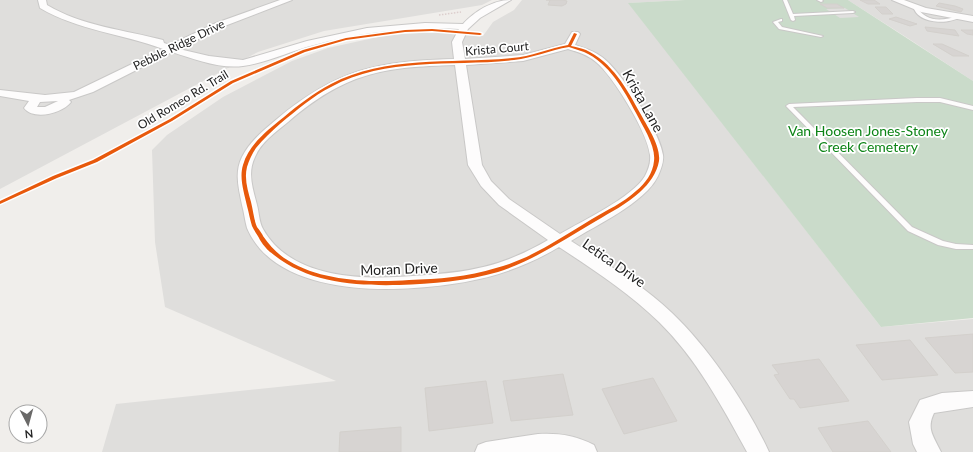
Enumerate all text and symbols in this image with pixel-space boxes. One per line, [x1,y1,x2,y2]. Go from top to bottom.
street label: Pebble Ridge Drive [131,16,227,73]
street label: Krista Court [465,38,530,59]
street label: Old Romeo Rd. Trail [135,67,231,133]
street label: Krista Lane [619,67,668,135]
park label: Van Hoosen Jones-Stoney Creek Cemetery [788,122,949,155]
street label: Letica Drive [579,235,649,291]
street label: Moran Drive [360,259,438,278]
north arrow [8,404,48,444]
text: N [24,428,34,441]

